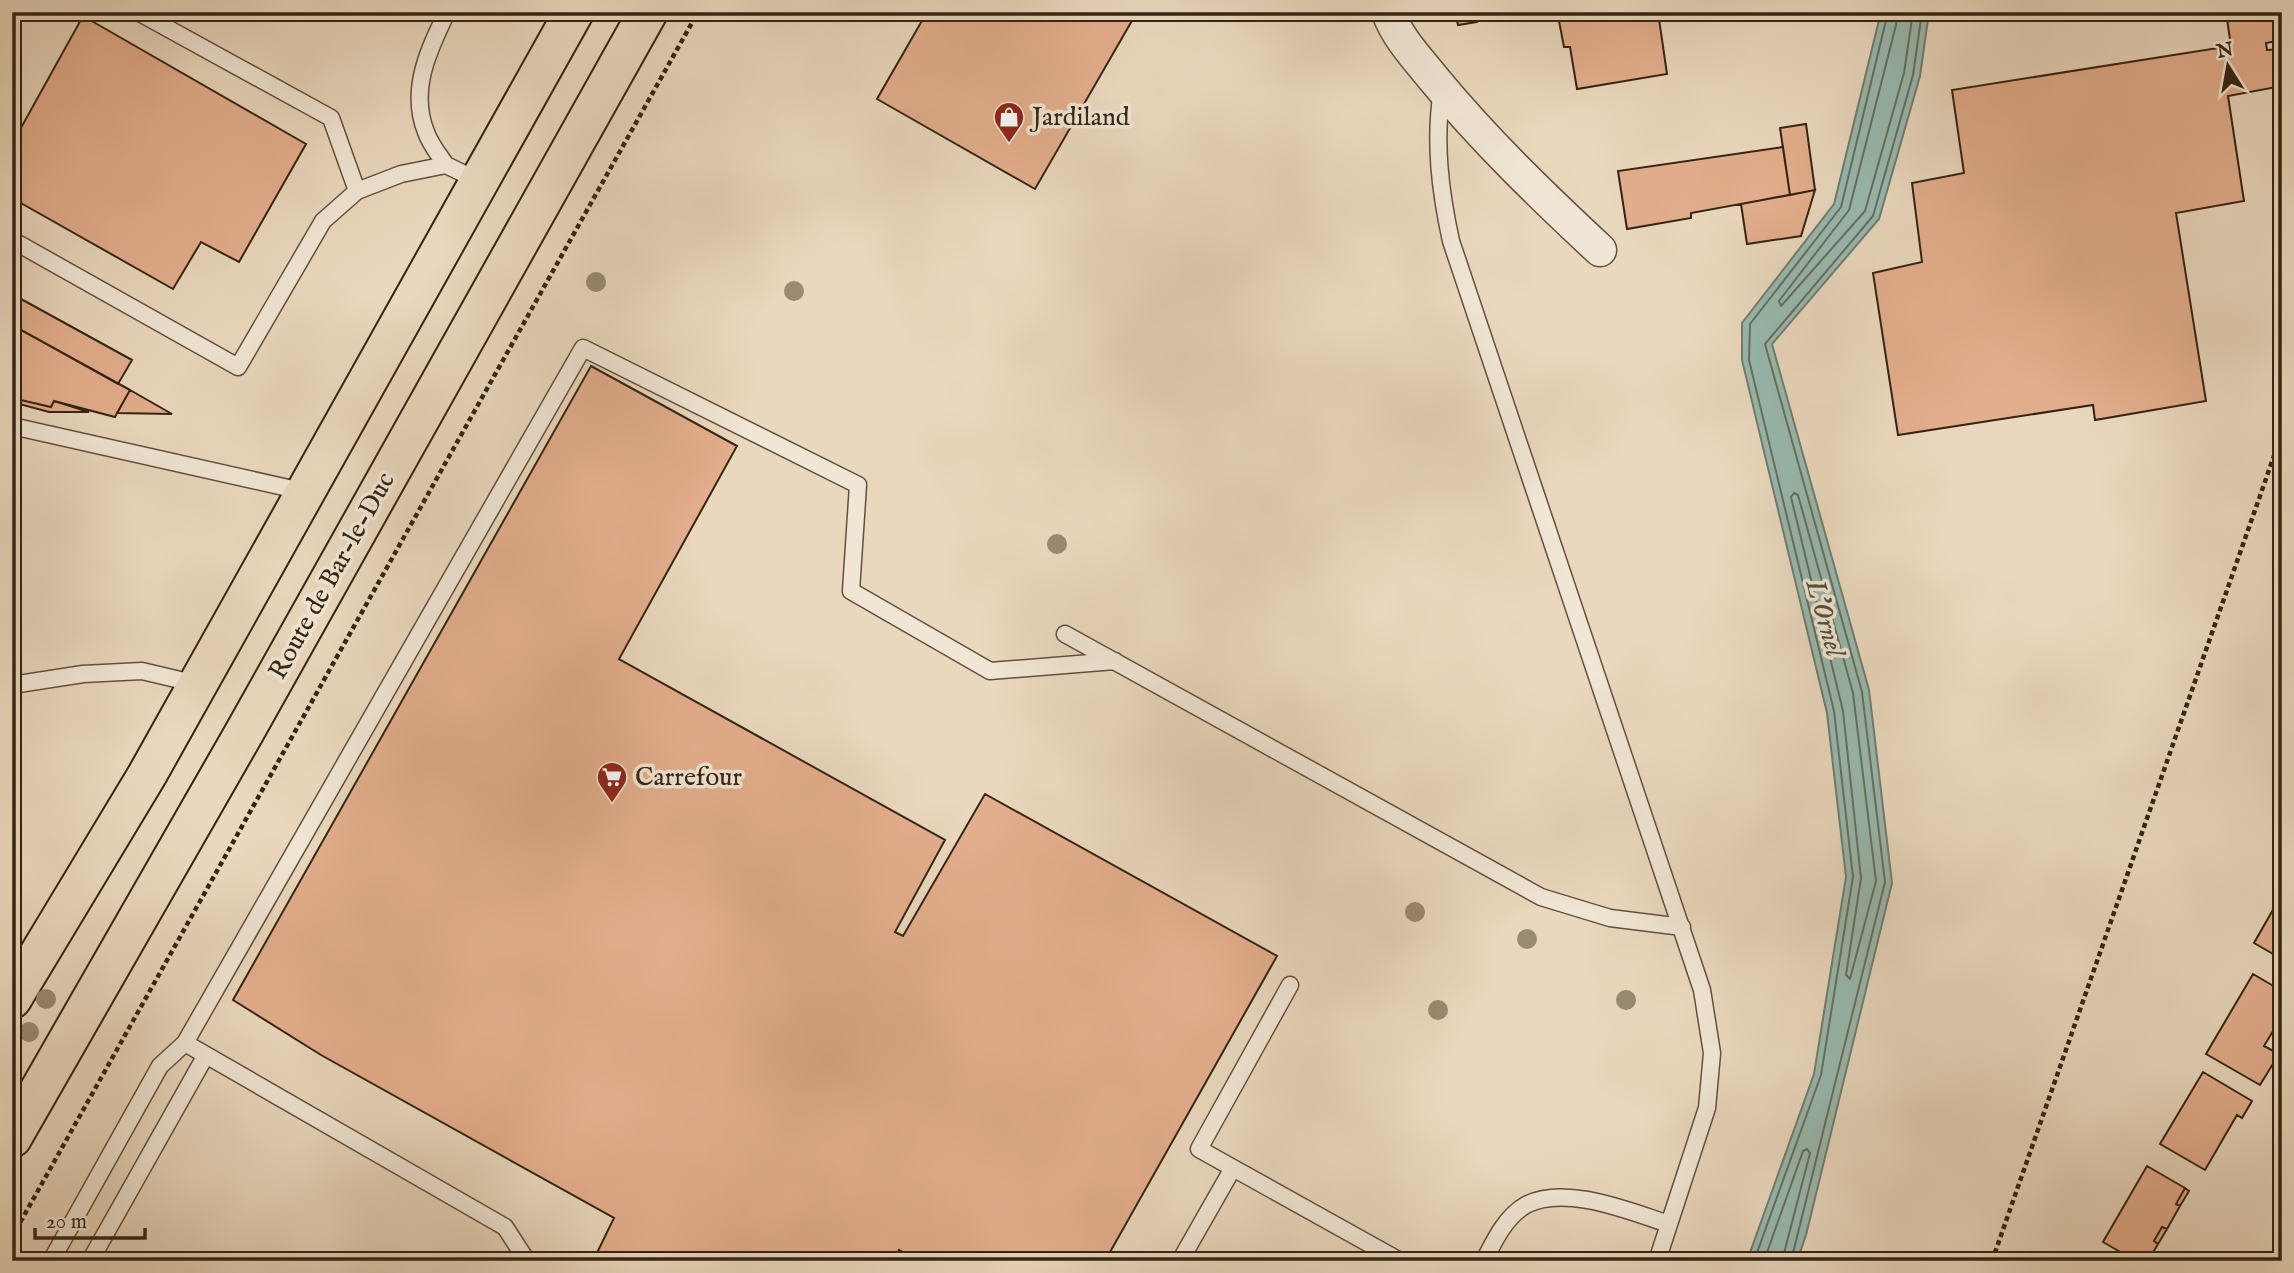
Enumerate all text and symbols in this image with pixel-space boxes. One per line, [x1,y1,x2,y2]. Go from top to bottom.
north arrow [2192,32,2262,102]
text: N [2214,38,2236,65]
shop icon: Jardiland [992,100,1026,144]
place label: Jardiland [1029,101,1130,134]
street label: Route de Bar-le-Duc [261,467,403,685]
water label: L'Ornel [1796,574,1852,663]
supermarket icon: Carrefour [595,760,629,804]
place label: Carrefour [635,761,743,794]
scale bar [35,1196,145,1240]
text: 20 m [46,1209,87,1236]

